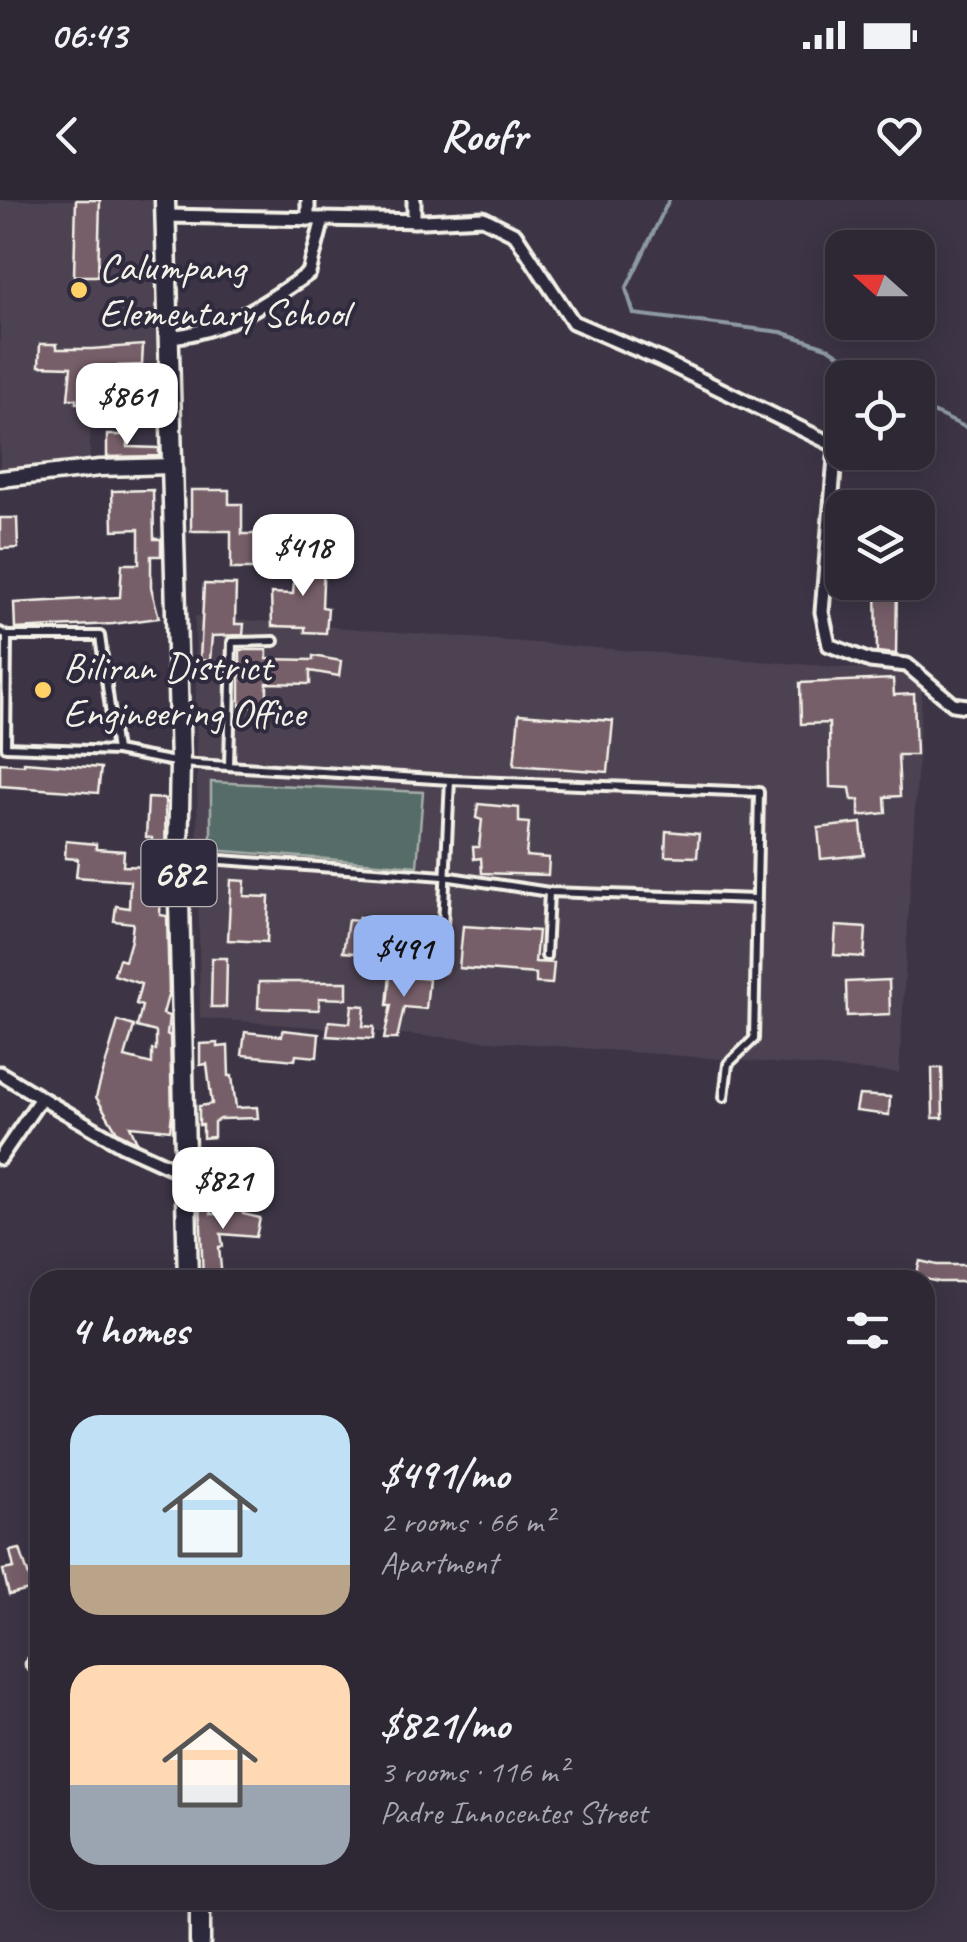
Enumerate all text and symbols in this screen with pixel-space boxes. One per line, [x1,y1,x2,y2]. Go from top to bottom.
text: 06:43 [50,12,127,59]
text: Roofr [440,107,527,164]
icon: back [40,108,95,163]
icon: heart [872,108,927,163]
north arrow [825,230,935,340]
map controls [825,230,935,600]
place label: Calumpang Elementary School [99,242,355,338]
marker: Calumpang Elementary School [68,279,90,301]
button: locate [825,360,935,470]
pin: $861 [68,363,186,448]
text: $861 [98,375,156,416]
button: layers [825,490,935,600]
pin: $418 [244,514,362,599]
text: $418 [274,526,332,567]
place label: Biliran District Engineering Office [63,642,308,738]
marker: Biliran District Engineering Office [32,679,54,701]
road number: 682 [142,840,216,906]
pin: $491 [345,915,463,1000]
text: $491 [375,927,433,968]
pin: $821 [164,1147,282,1232]
text: $821 [194,1159,252,1200]
icon: filters [840,1303,895,1358]
text: 4 homes [70,1304,189,1357]
text: $491/mo [380,1448,509,1501]
icon: home [150,1455,270,1575]
text: 2 rooms · 66 m² [380,1501,553,1542]
text: Apartment [380,1542,498,1583]
text: $821/mo [380,1698,509,1751]
icon: home [150,1705,270,1825]
text: 3 rooms · 116 m² [380,1751,567,1792]
text: Padre Innocentes Street [380,1792,647,1833]

